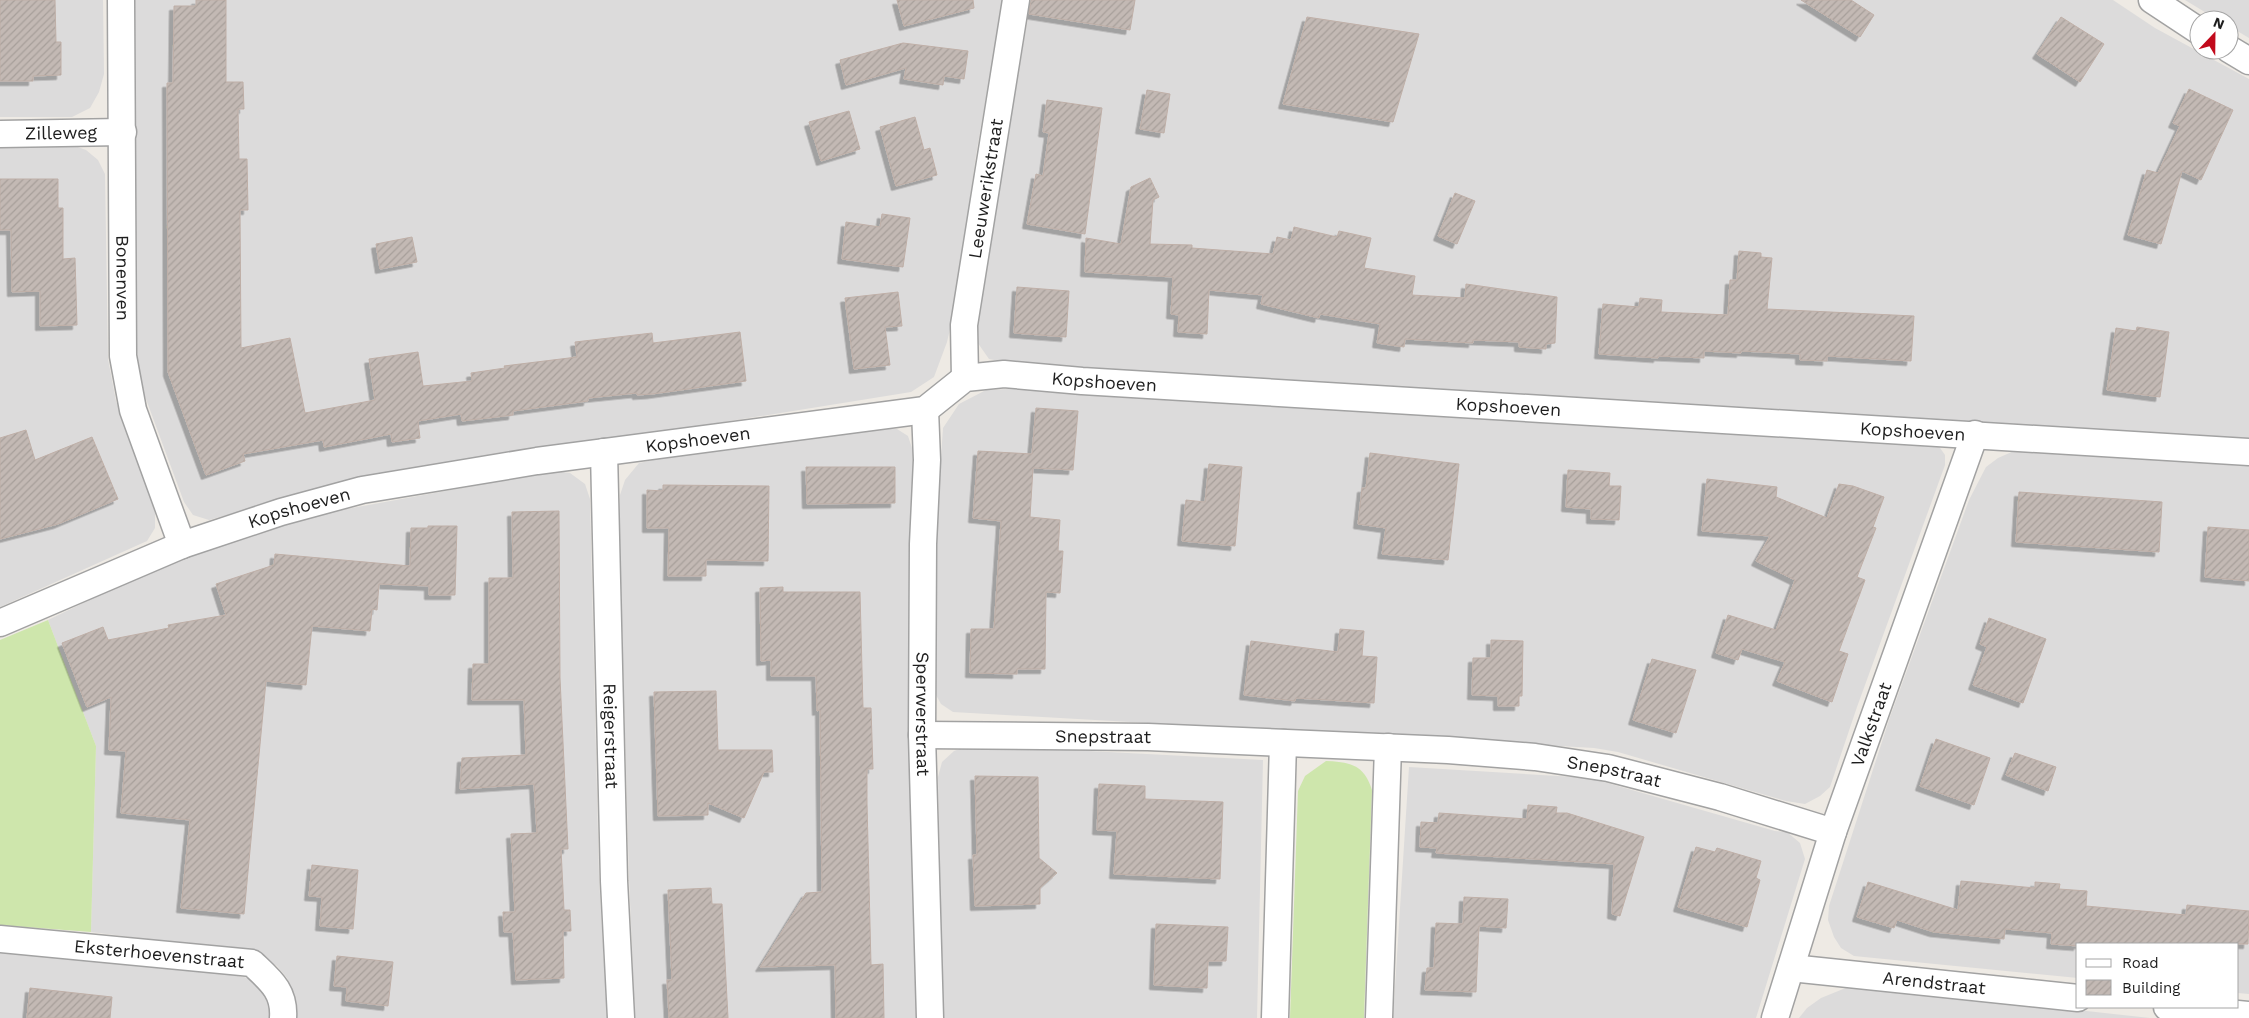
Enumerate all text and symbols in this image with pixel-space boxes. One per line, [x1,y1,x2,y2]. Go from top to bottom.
north arrow [2189,10,2239,60]
text: N [2211,14,2227,32]
street label: Leeuwerikstraat [964,117,1007,260]
street label: Zilleweg [25,121,98,144]
street label: Bonenven [112,235,134,321]
street label: Kopshoeven [1051,367,1158,396]
street label: Kopshoeven [1455,393,1562,420]
street label: Kopshoeven [1859,417,1966,445]
street label: Kopshoeven [644,422,752,457]
street label: Kopshoeven [245,483,353,532]
street label: Sperwerstraat [912,652,934,777]
street label: Valkstraat [1846,679,1896,769]
street label: Reigerstraat [599,683,623,789]
street label: Snepstraat [1055,725,1152,747]
street label: Snepstraat [1566,751,1664,791]
street label: Eksterhoevenstraat [73,935,246,972]
legend [2076,943,2239,1008]
text: Road [2122,954,2159,972]
street label: Arendstraat [1882,967,1987,998]
text: Building [2122,979,2180,997]

